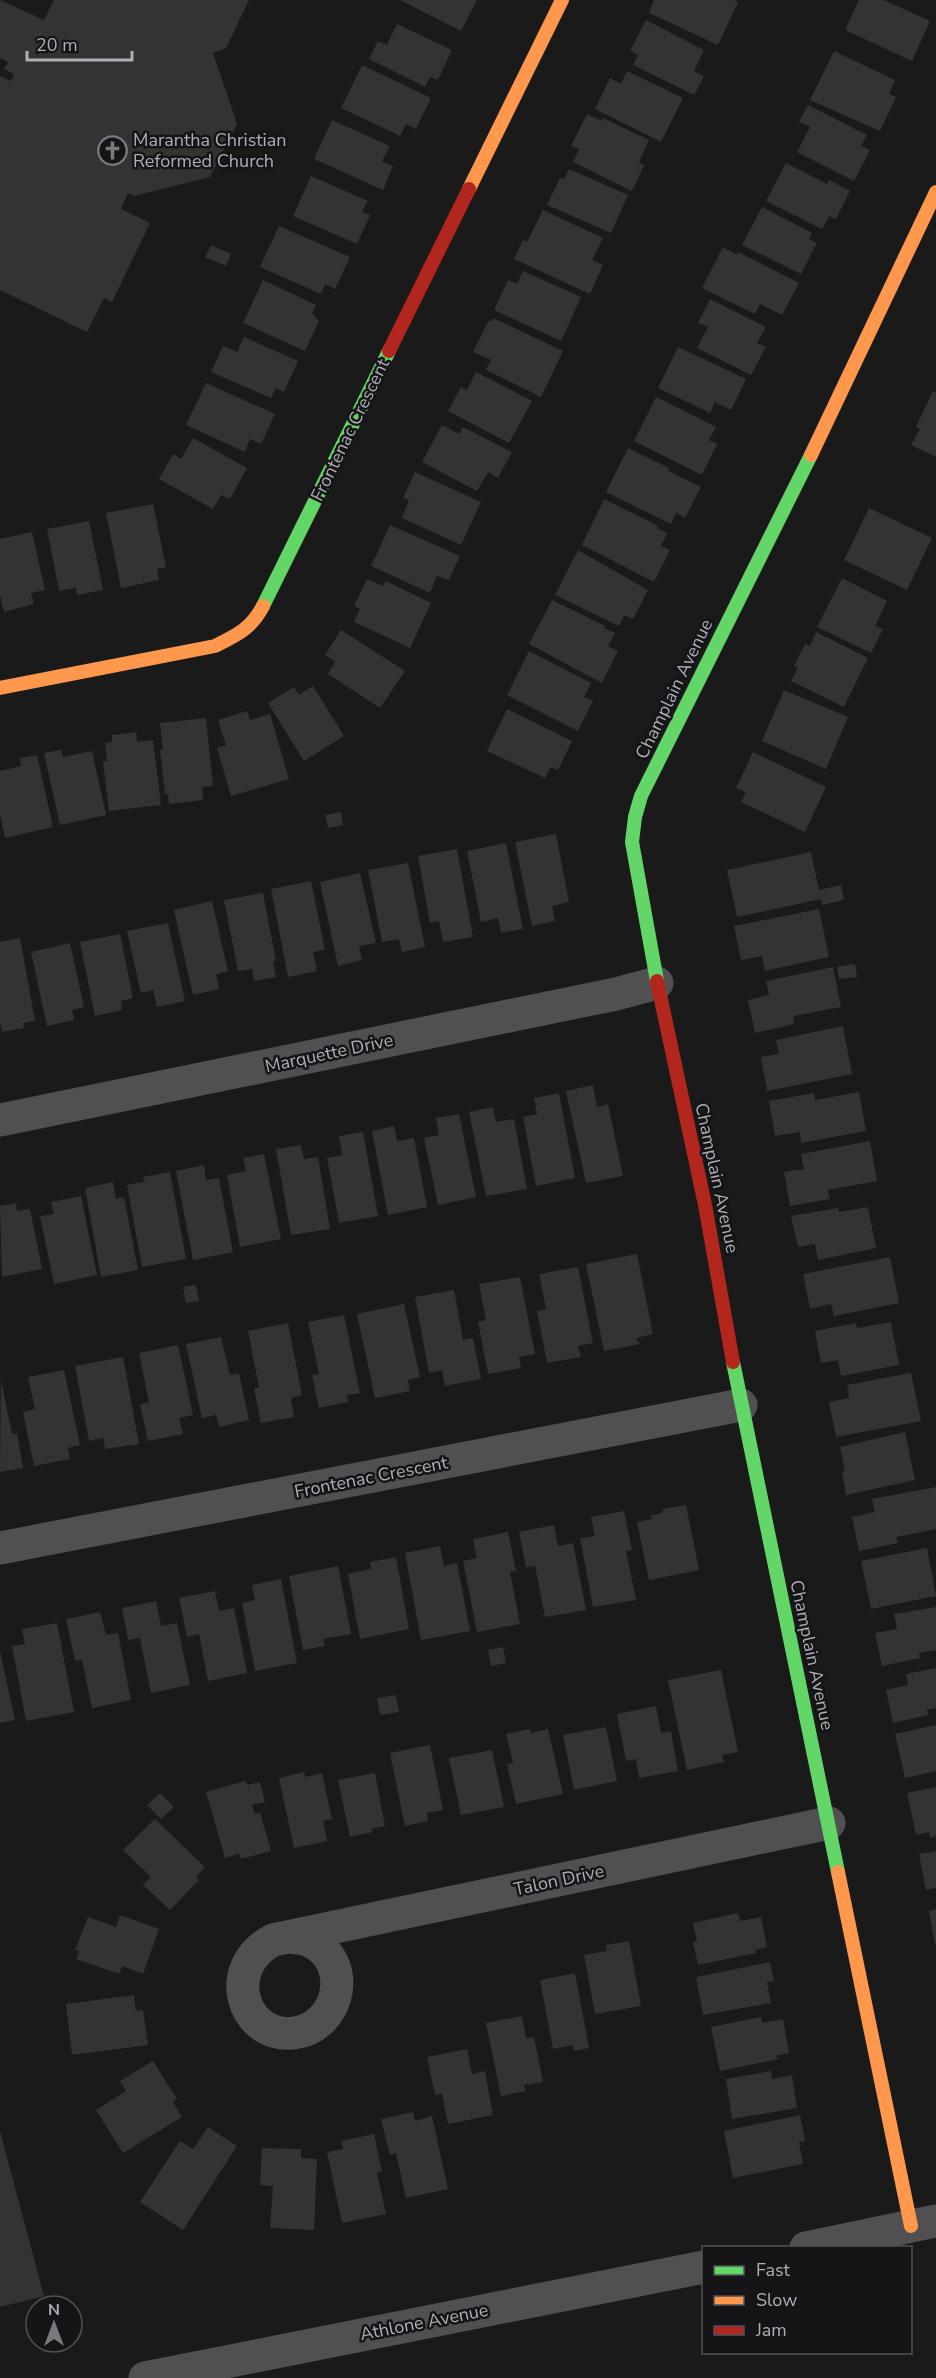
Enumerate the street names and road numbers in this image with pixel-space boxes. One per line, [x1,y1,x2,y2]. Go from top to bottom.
street label: Frontenac Crescent [305,354,395,505]
street label: Champlain Avenue [630,615,718,763]
street label: Marquette Drive [263,1028,395,1078]
street label: Champlain Avenue [689,1101,745,1255]
street label: Frontenac Crescent [292,1450,450,1504]
street label: Champlain Avenue [784,1578,840,1732]
street label: Talon Drive [512,1859,606,1901]
street label: Athlone Avenue [358,2298,490,2346]

